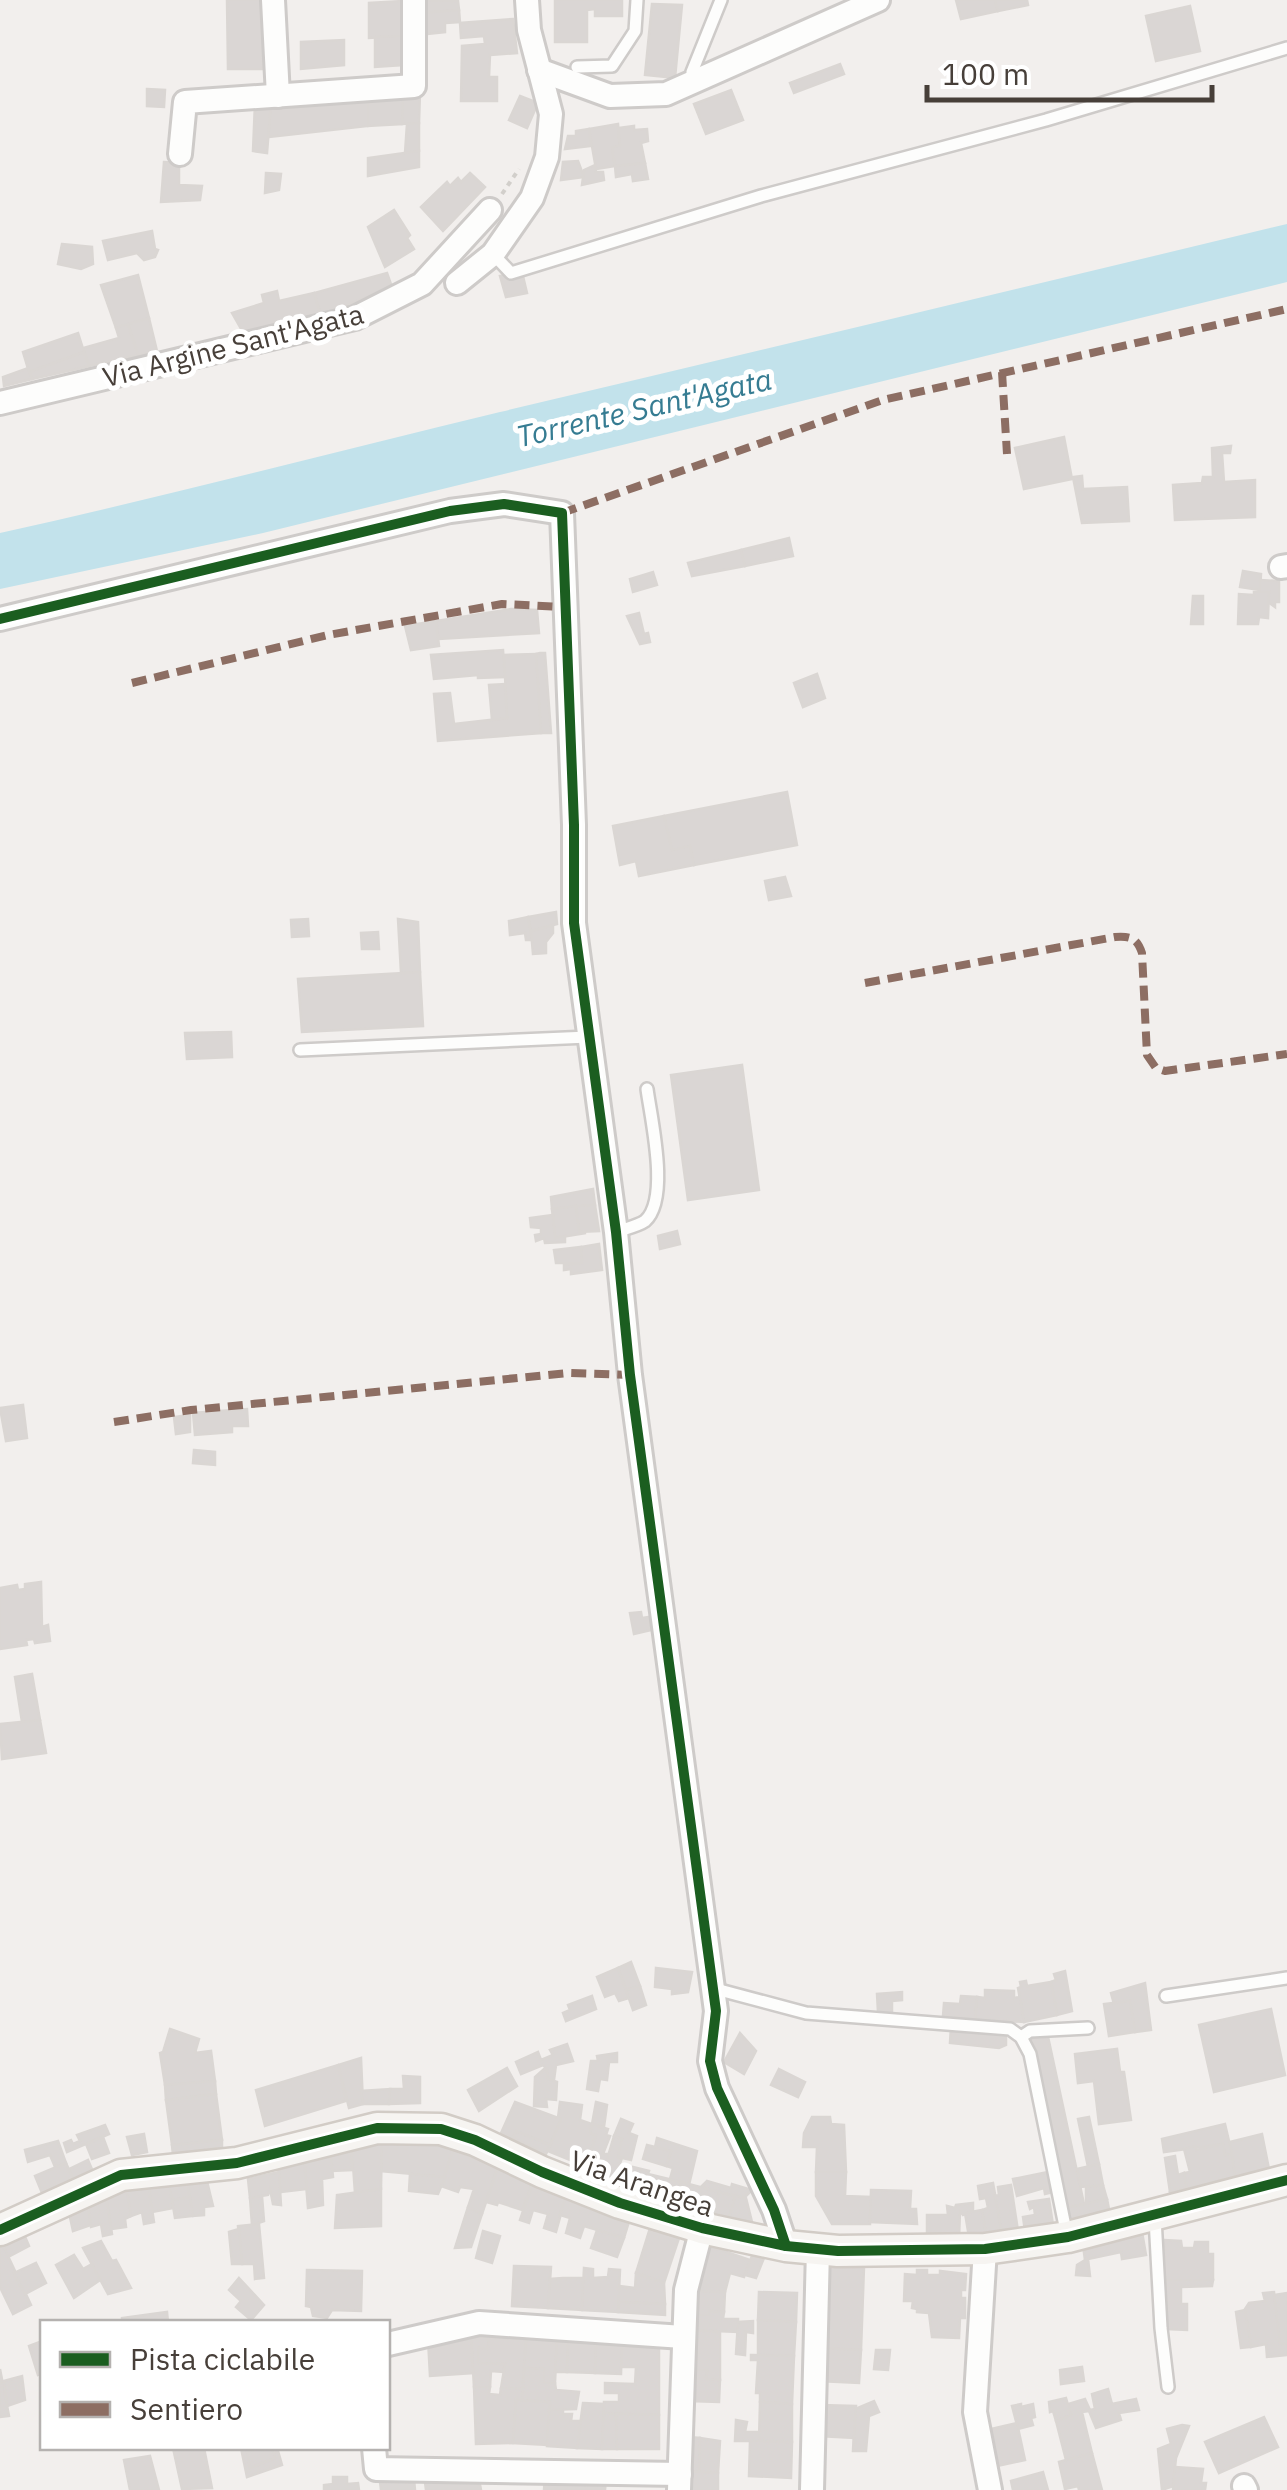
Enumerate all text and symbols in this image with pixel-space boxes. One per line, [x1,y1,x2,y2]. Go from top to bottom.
scale bar [927,40,1212,102]
text: 100 m [942,54,1029,93]
street label: Via Argine Sant'Agata [99,295,367,395]
water label: Torrente Sant'Agata [512,359,776,455]
street label: Via Arangea [565,2141,719,2225]
legend [40,2320,390,2450]
text: Pista ciclabile [130,2339,315,2378]
text: Sentiero [130,2389,243,2428]

